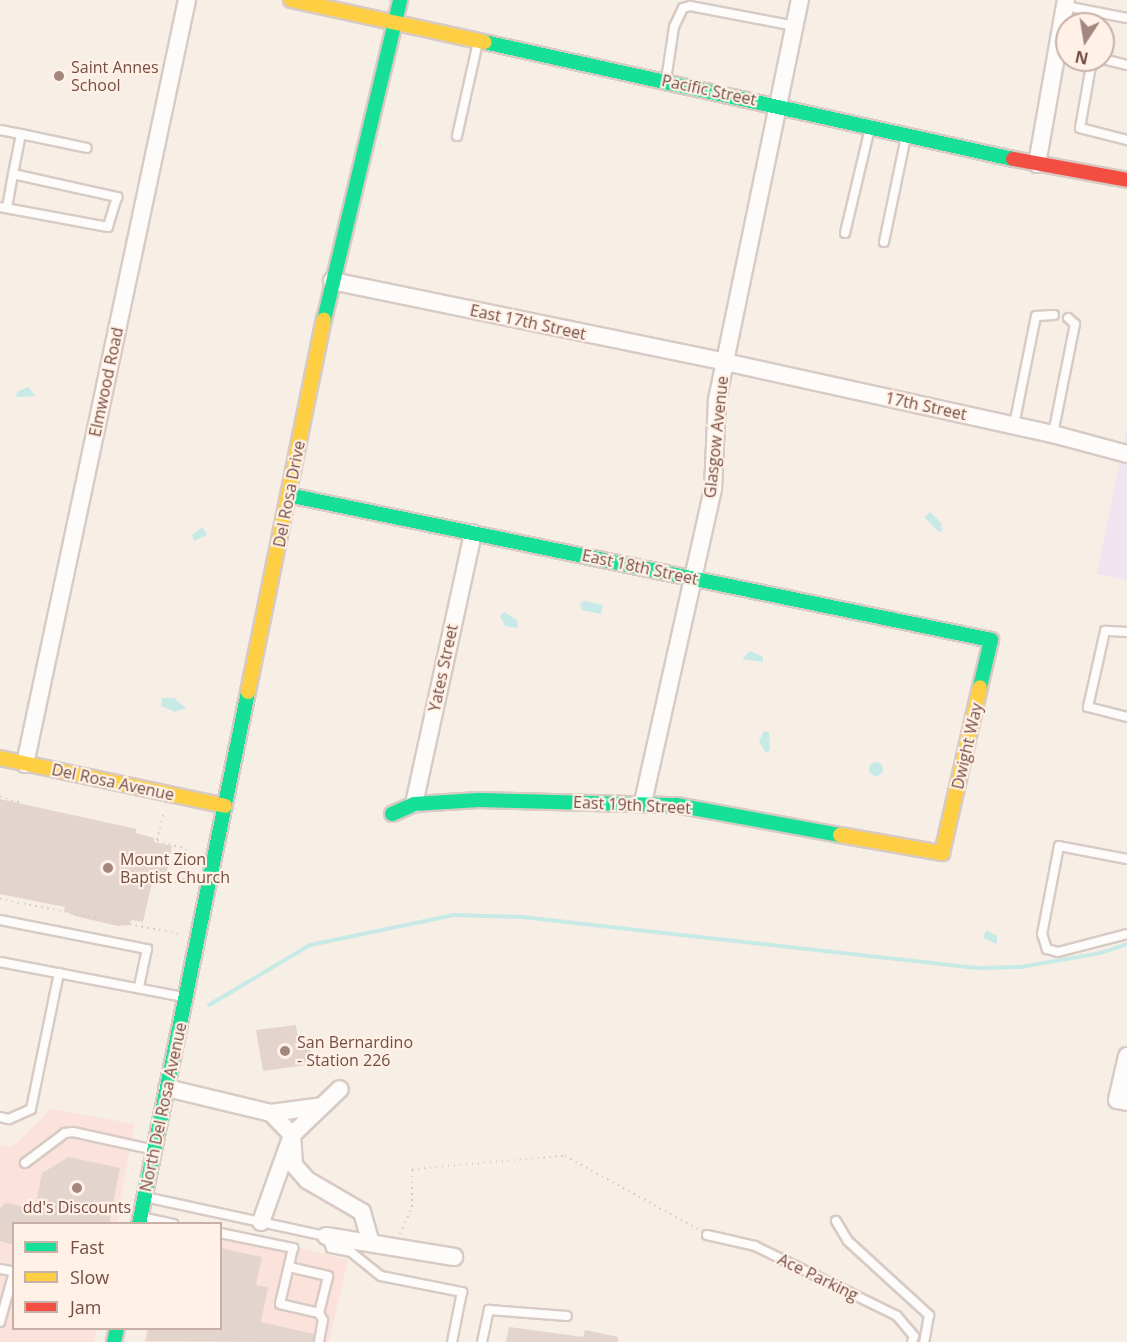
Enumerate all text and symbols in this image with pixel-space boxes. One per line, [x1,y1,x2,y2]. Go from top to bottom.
north arrow [1055,12,1115,72]
text: N [1073,46,1090,70]
place label: Saint Annes School [71,57,159,95]
marker: Saint Annes School [52,69,66,83]
street label: Pacific Street [660,71,758,109]
street label: East 17th Street [468,300,588,344]
street label: Elmwood Road [85,325,127,439]
street label: Glasgow Avenue [700,375,732,499]
street label: 17th Street [884,388,968,424]
street label: Del Rosa Drive [269,439,309,549]
street label: East 18th Street [580,545,700,589]
street label: Yates Street [424,622,462,714]
street label: Dwight Way [948,701,986,791]
street label: Del Rosa Avenue [50,760,176,804]
street label: East 19th Street [573,792,691,818]
place label: Mount Zion Baptist Church [120,849,230,887]
marker: Mount Zion Baptist Church [101,861,115,875]
street label: North Del Rosa Avenue [136,1021,190,1193]
place label: San Bernardino - Station 226 [297,1032,413,1070]
marker: San Bernardino - Station 226 [278,1044,292,1058]
marker: dd's Discounts [70,1181,84,1195]
place label: dd's Discounts [23,1197,131,1217]
legend [12,1222,222,1330]
text: Fast [70,1235,104,1259]
street label: Ace Parking [775,1249,861,1305]
text: Slow [70,1265,109,1289]
text: Jam [70,1295,102,1319]

